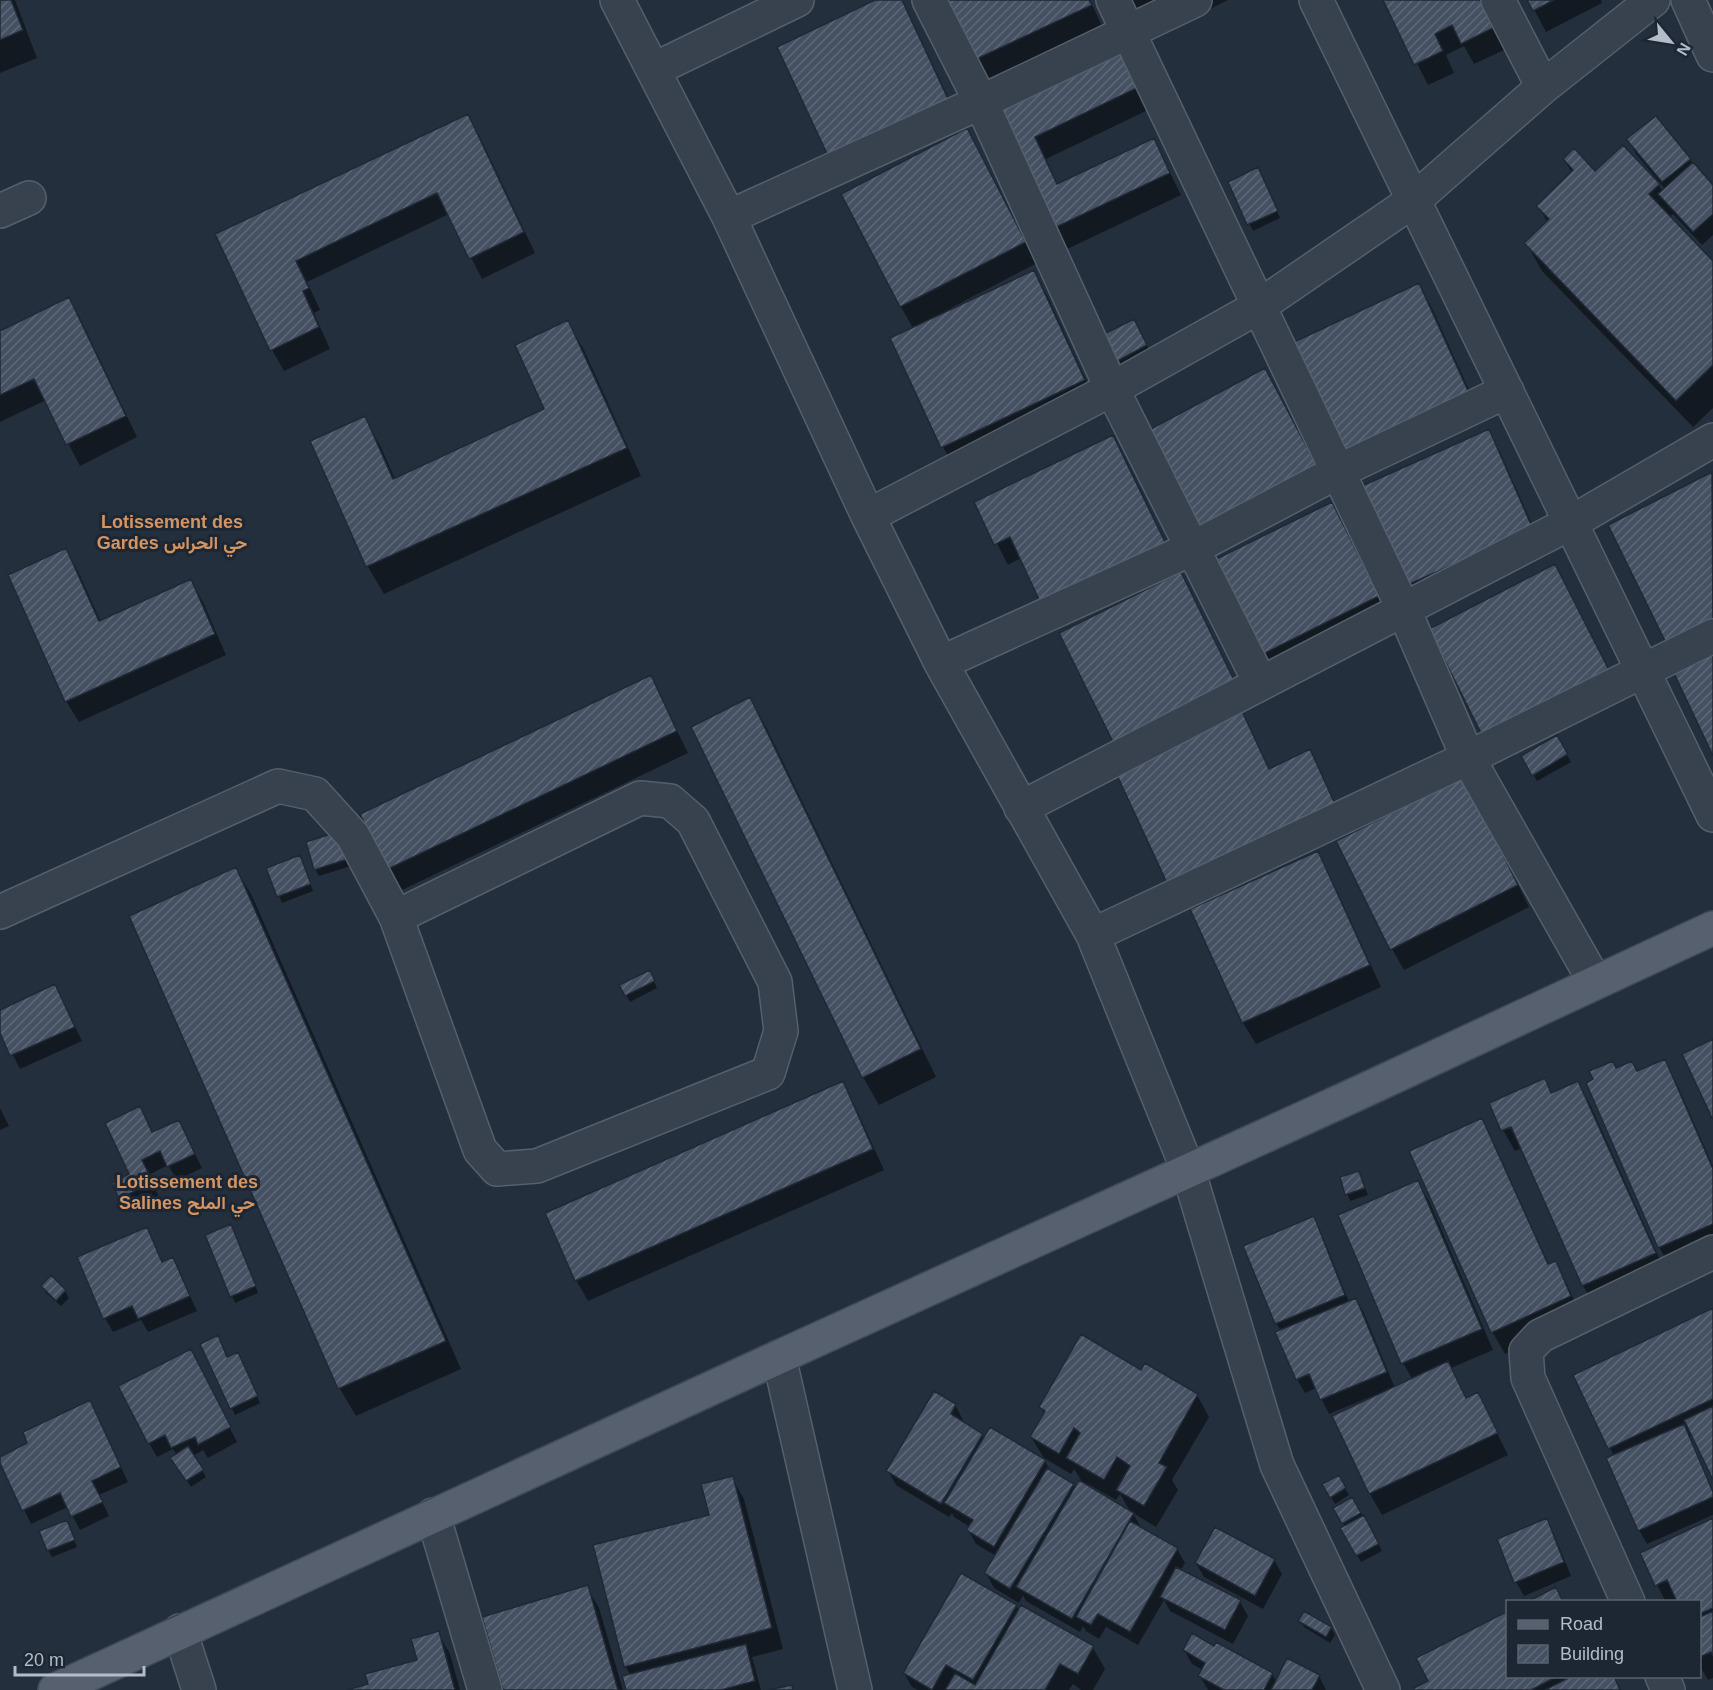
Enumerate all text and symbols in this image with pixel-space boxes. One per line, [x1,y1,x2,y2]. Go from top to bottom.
north arrow [1641,12,1701,72]
text: N [1673,40,1694,59]
district label: Lotissement des Gardes حي الحراس [97,512,247,558]
district label: Lotissement des Salines حي الملح [116,1172,258,1218]
legend [1506,1600,1701,1678]
text: Road [1560,1614,1603,1634]
scale bar [15,1639,144,1677]
text: Building [1560,1644,1624,1664]
text: 20 m [24,1650,64,1670]

